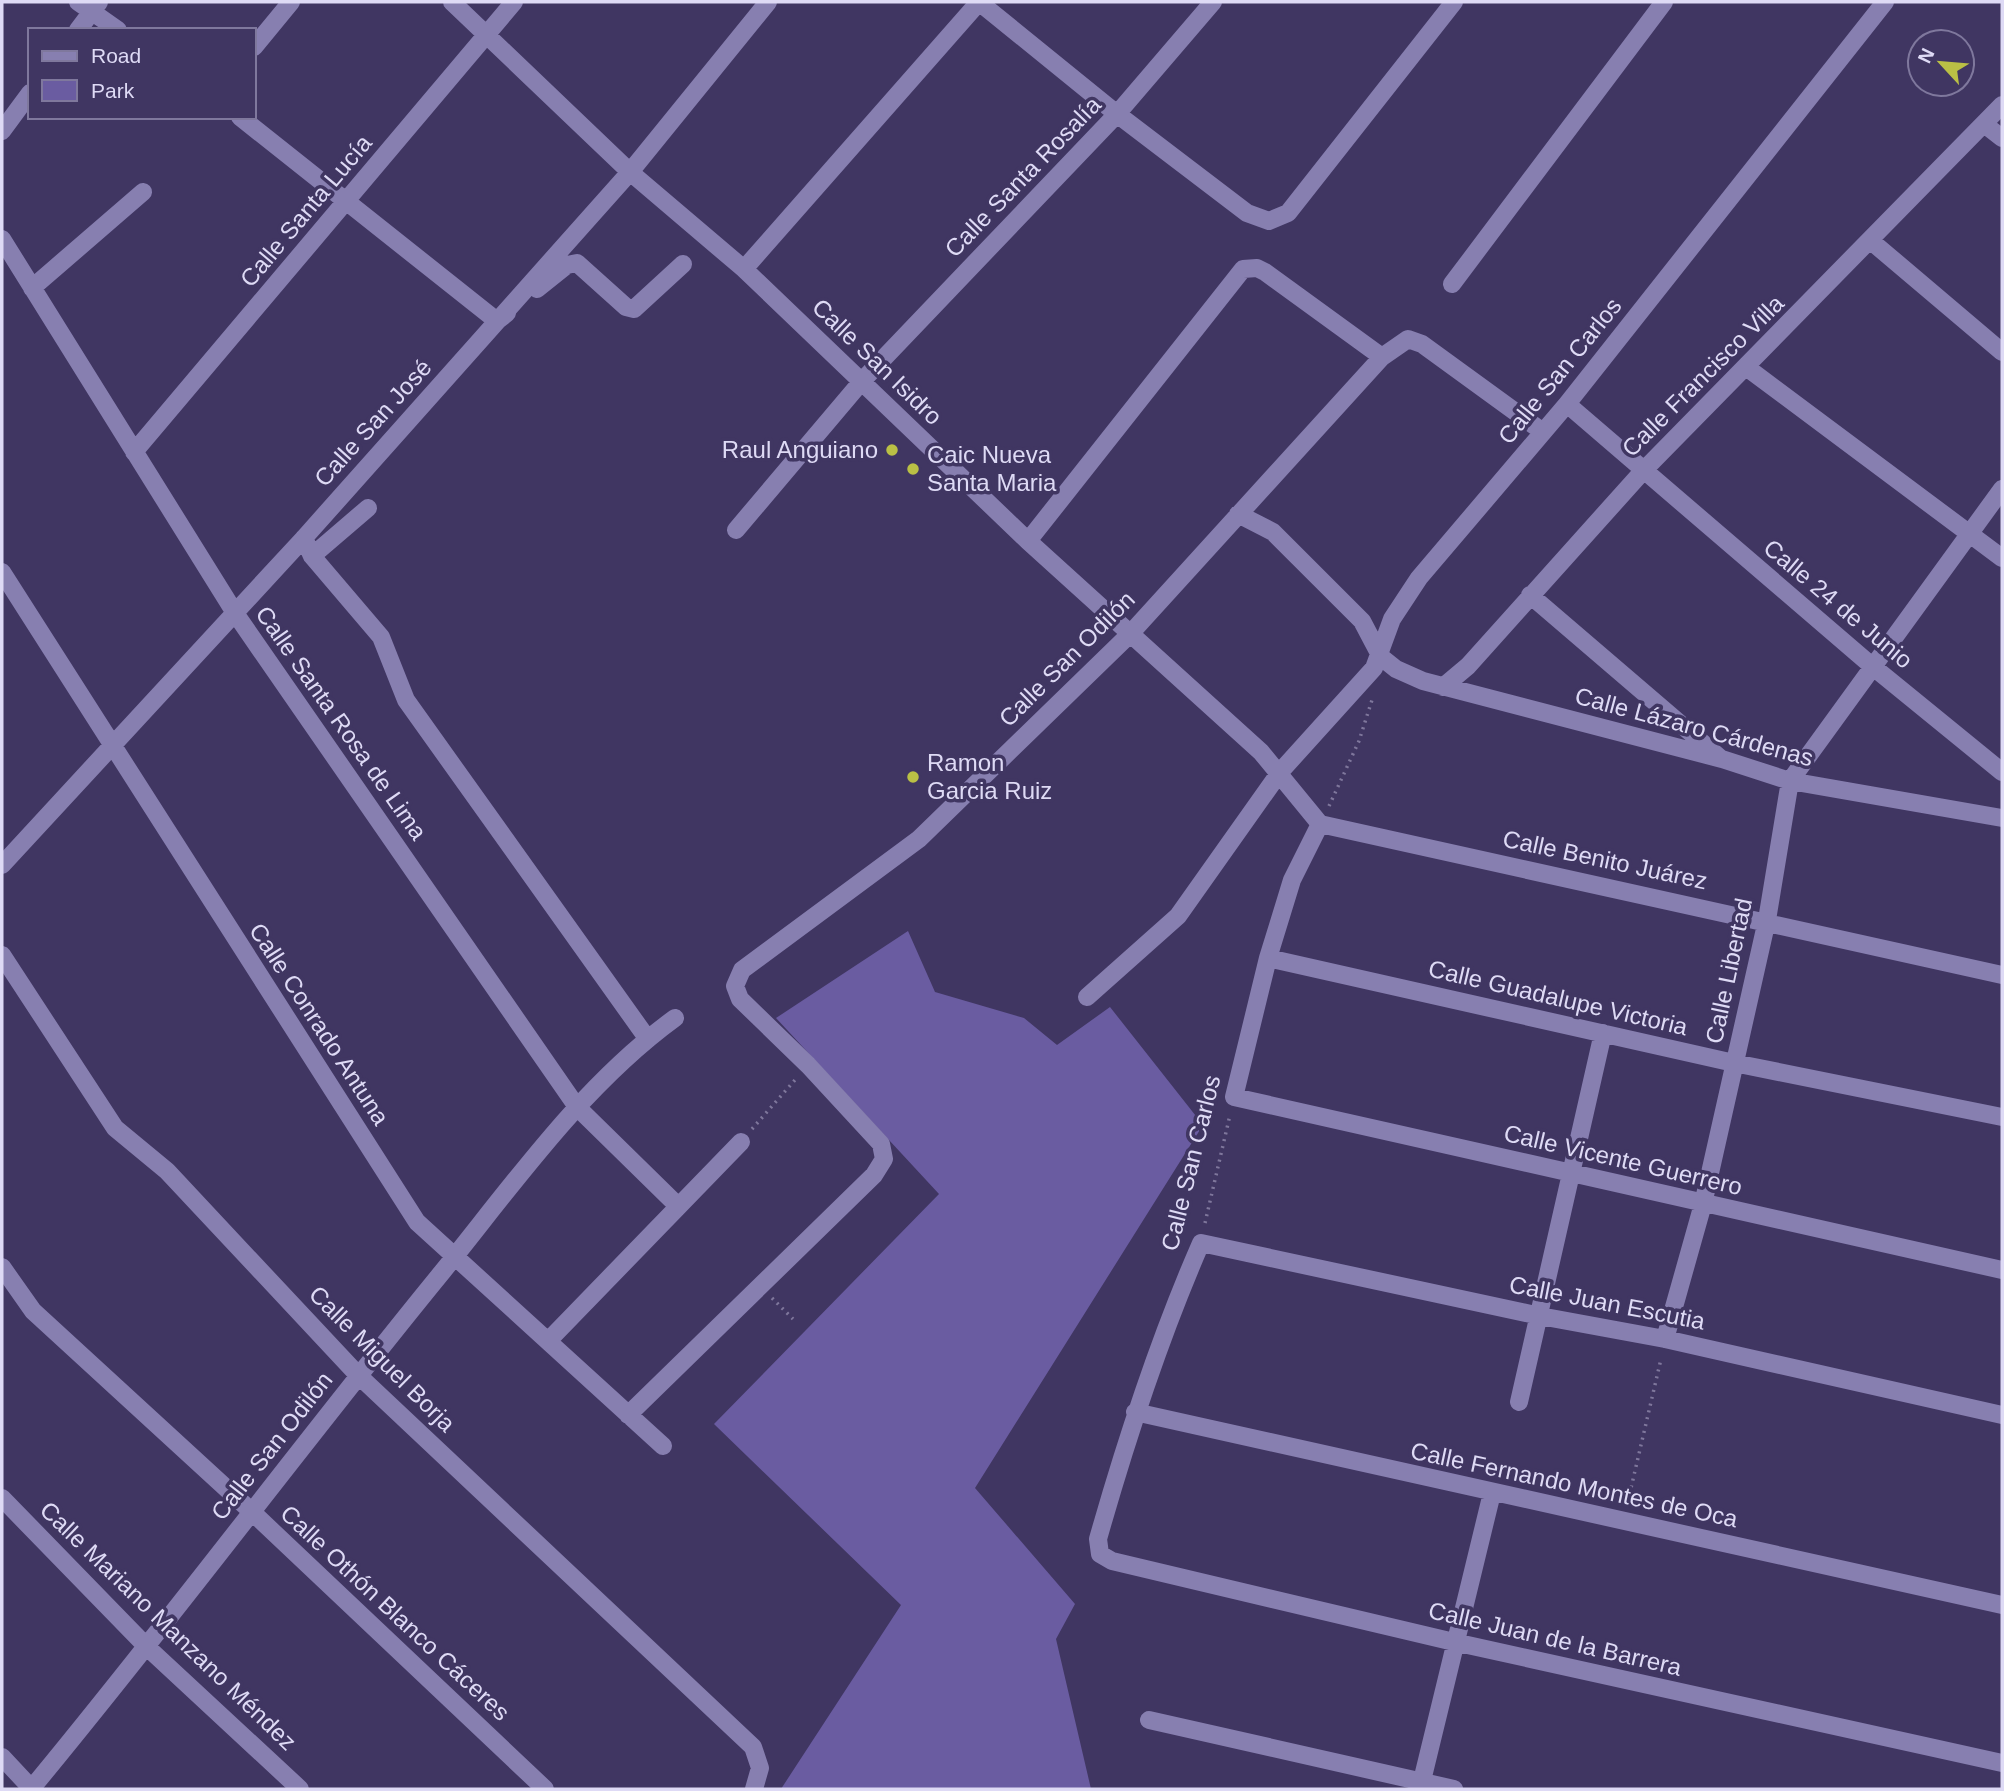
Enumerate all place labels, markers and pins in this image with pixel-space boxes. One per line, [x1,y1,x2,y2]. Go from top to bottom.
place label: Raul Anguiano [722,436,878,463]
place label: Caic Nueva Santa Maria [927,441,1057,496]
marker: Raul Anguiano [884,442,900,458]
marker: Caic Nueva Santa Maria [905,461,921,477]
place label: Ramon Garcia Ruiz [927,749,1052,804]
marker: Ramon Garcia Ruiz [905,769,921,785]

